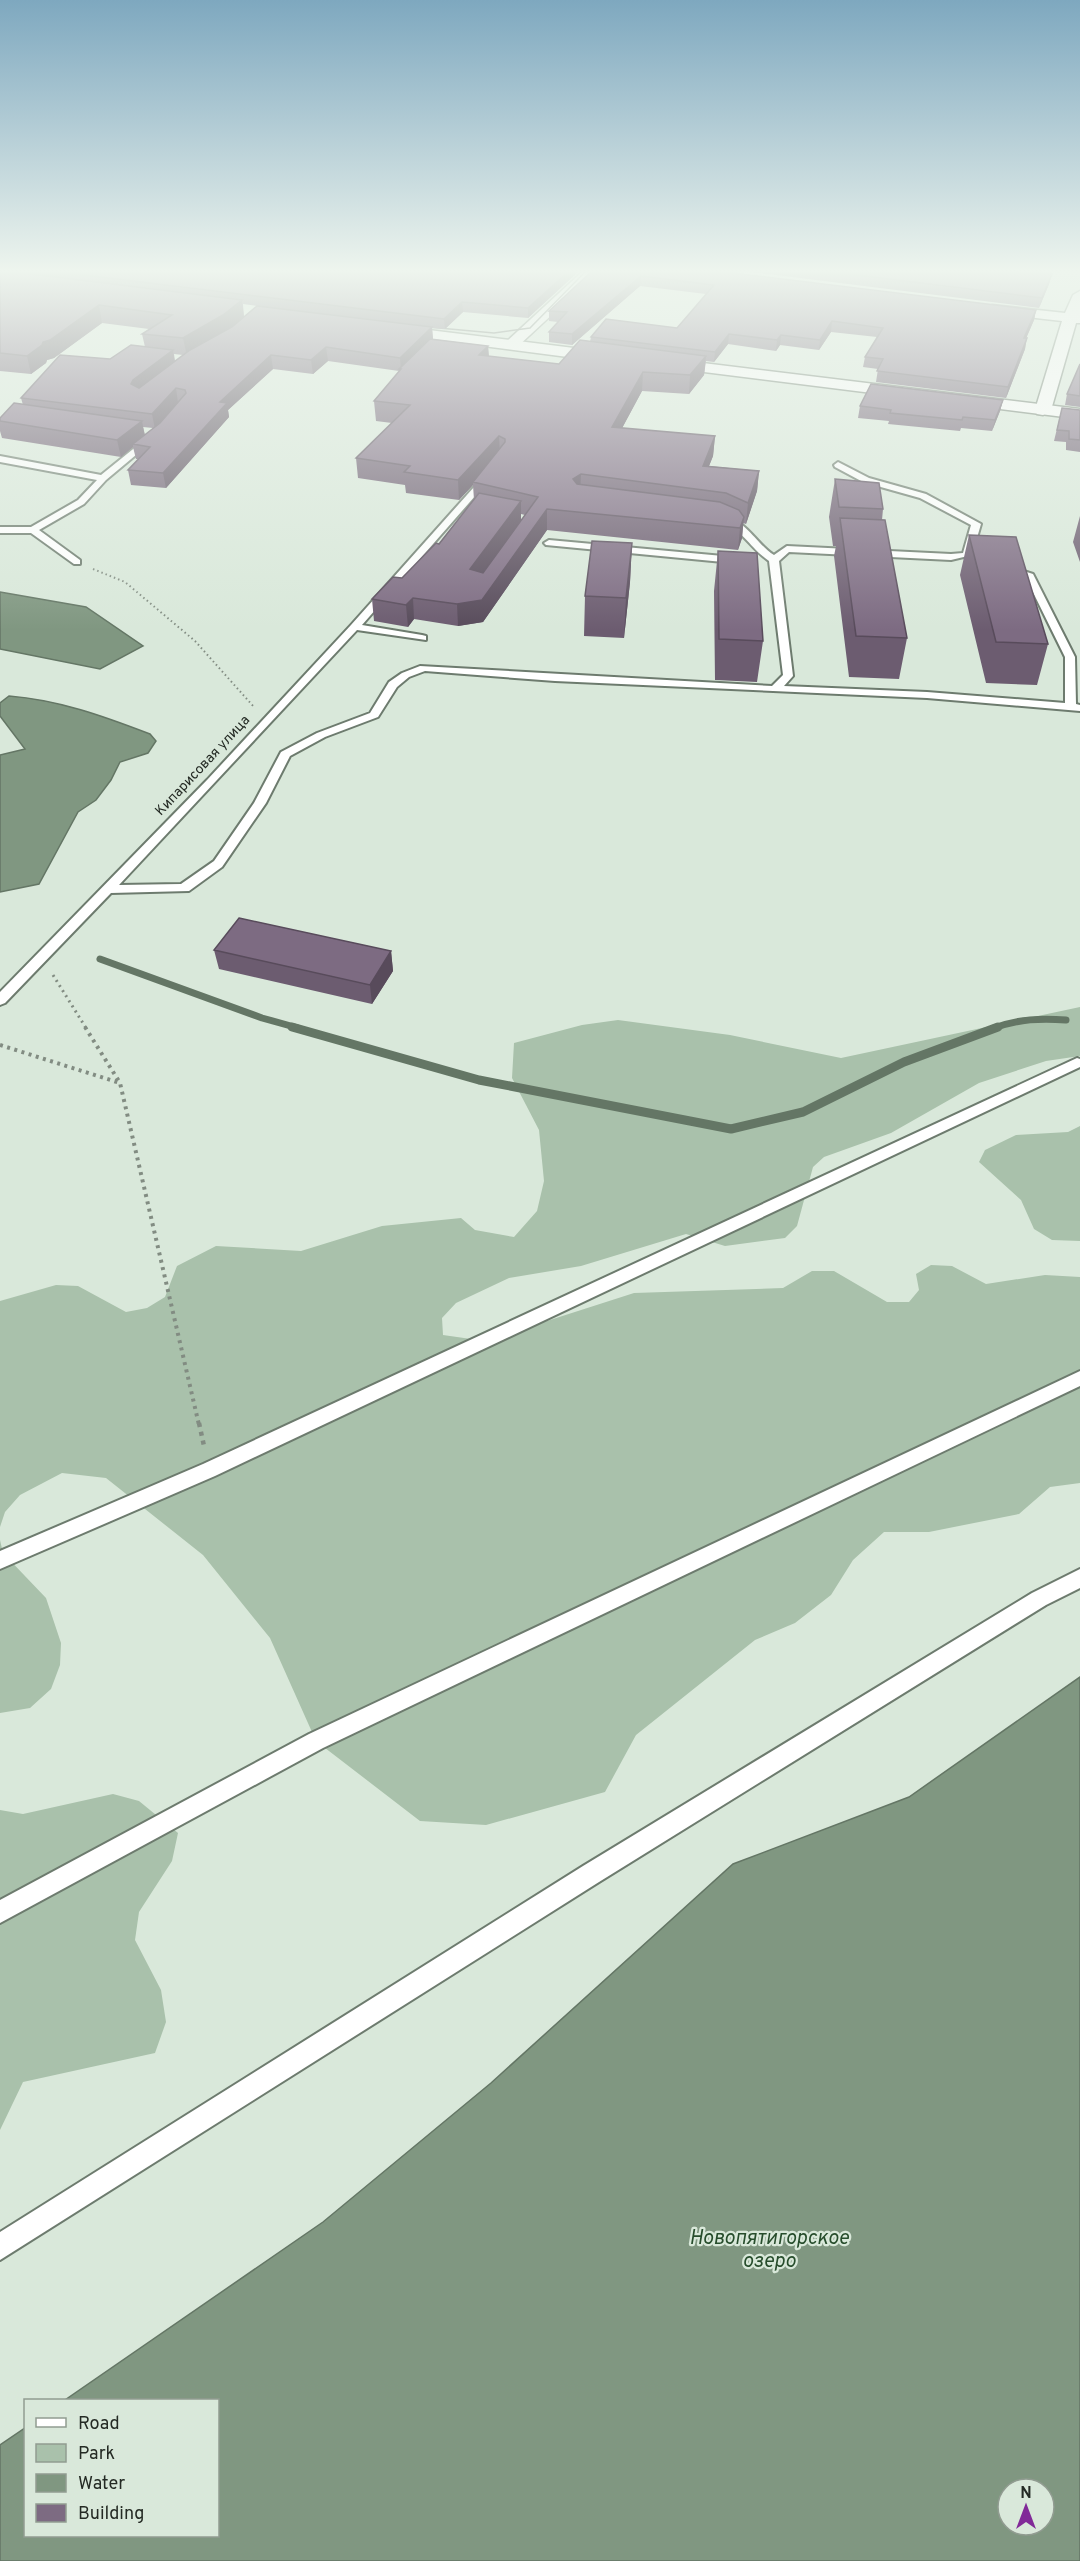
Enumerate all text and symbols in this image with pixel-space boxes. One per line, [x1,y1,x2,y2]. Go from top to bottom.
street label: Кипарисовая улица [152,712,254,820]
water label: Новопятигорское озеро [689,2226,849,2275]
legend [24,2399,219,2537]
text: Road [78,2413,120,2436]
text: Park [78,2443,115,2466]
text: Water [78,2473,125,2496]
north arrow [996,2477,1056,2537]
text: N [1020,2484,1032,2504]
text: Building [78,2503,144,2526]

